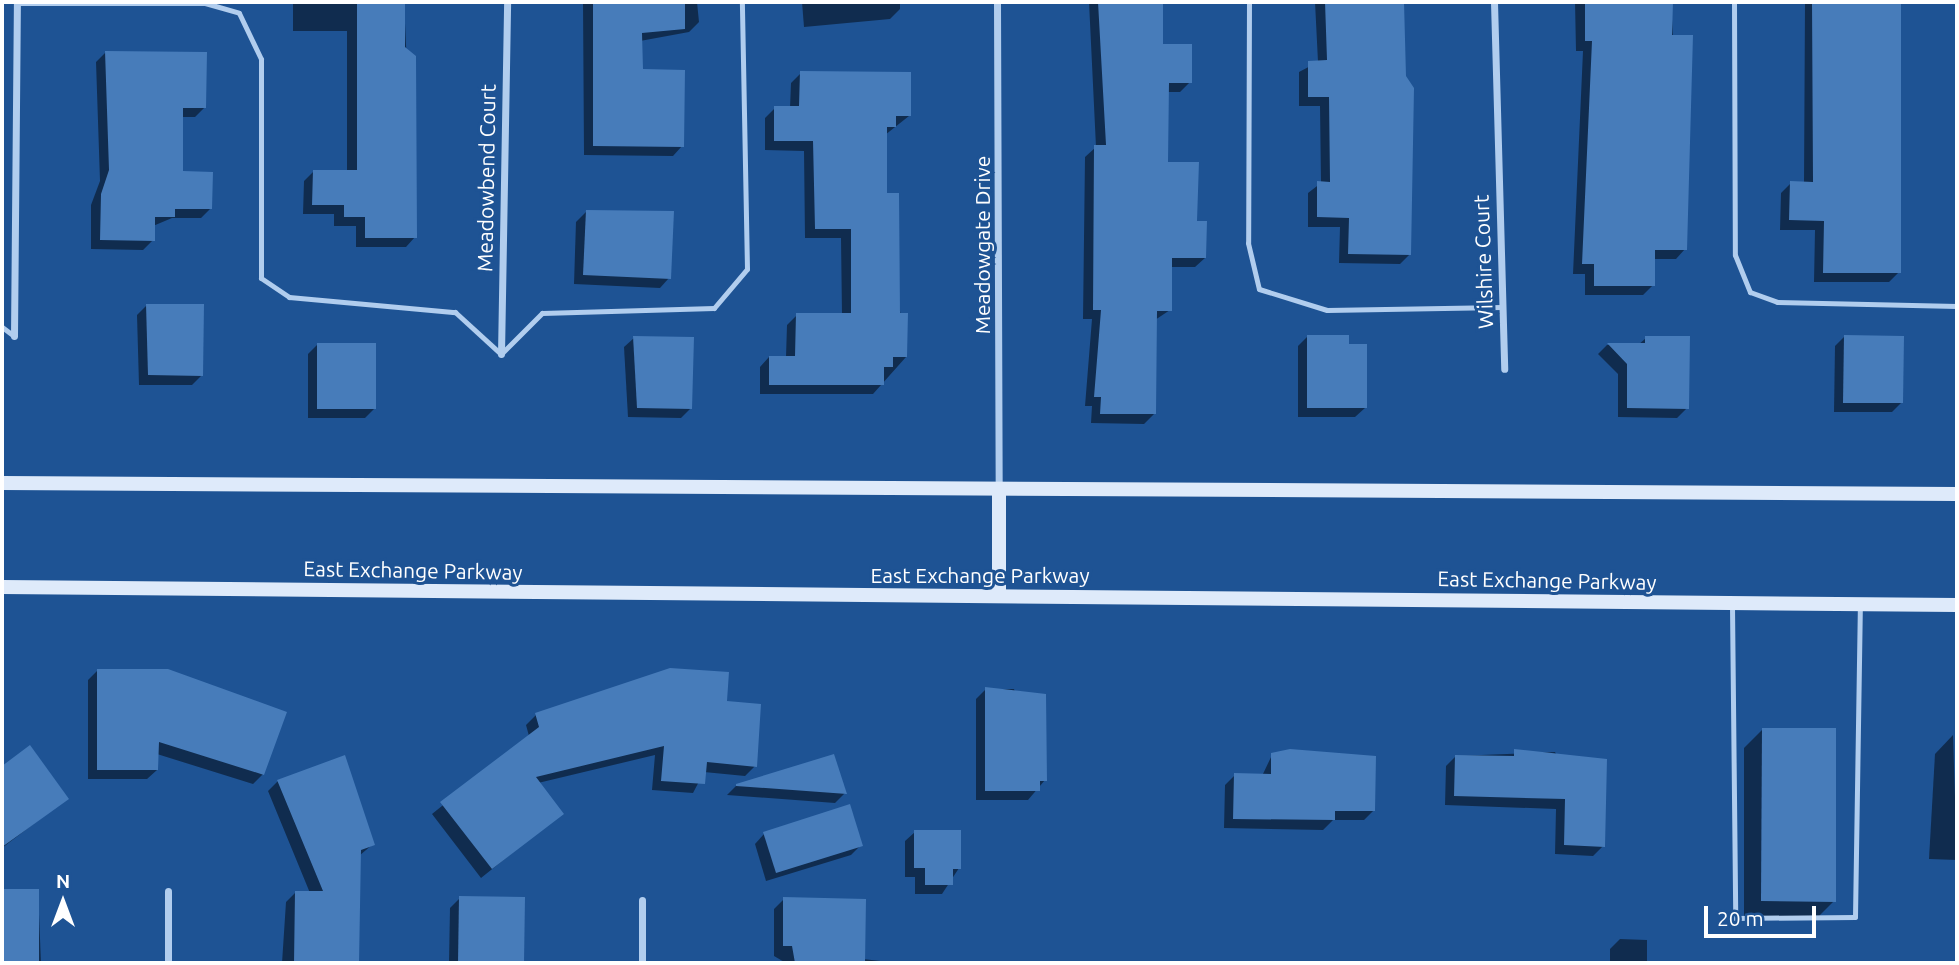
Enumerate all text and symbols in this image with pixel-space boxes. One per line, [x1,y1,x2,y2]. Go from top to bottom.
street label: Meadowbend Court [472,84,500,272]
street label: Meadowgate Drive [969,156,995,334]
street label: Wilshire Court [1468,194,1498,330]
street label: East Exchange Parkway [303,555,523,585]
street label: East Exchange Parkway [870,562,1090,588]
street label: East Exchange Parkway [1437,565,1657,595]
north arrow [28,867,98,937]
text: N [56,870,70,892]
scale bar [1707,892,1819,936]
text: 20 m [1717,906,1764,930]

